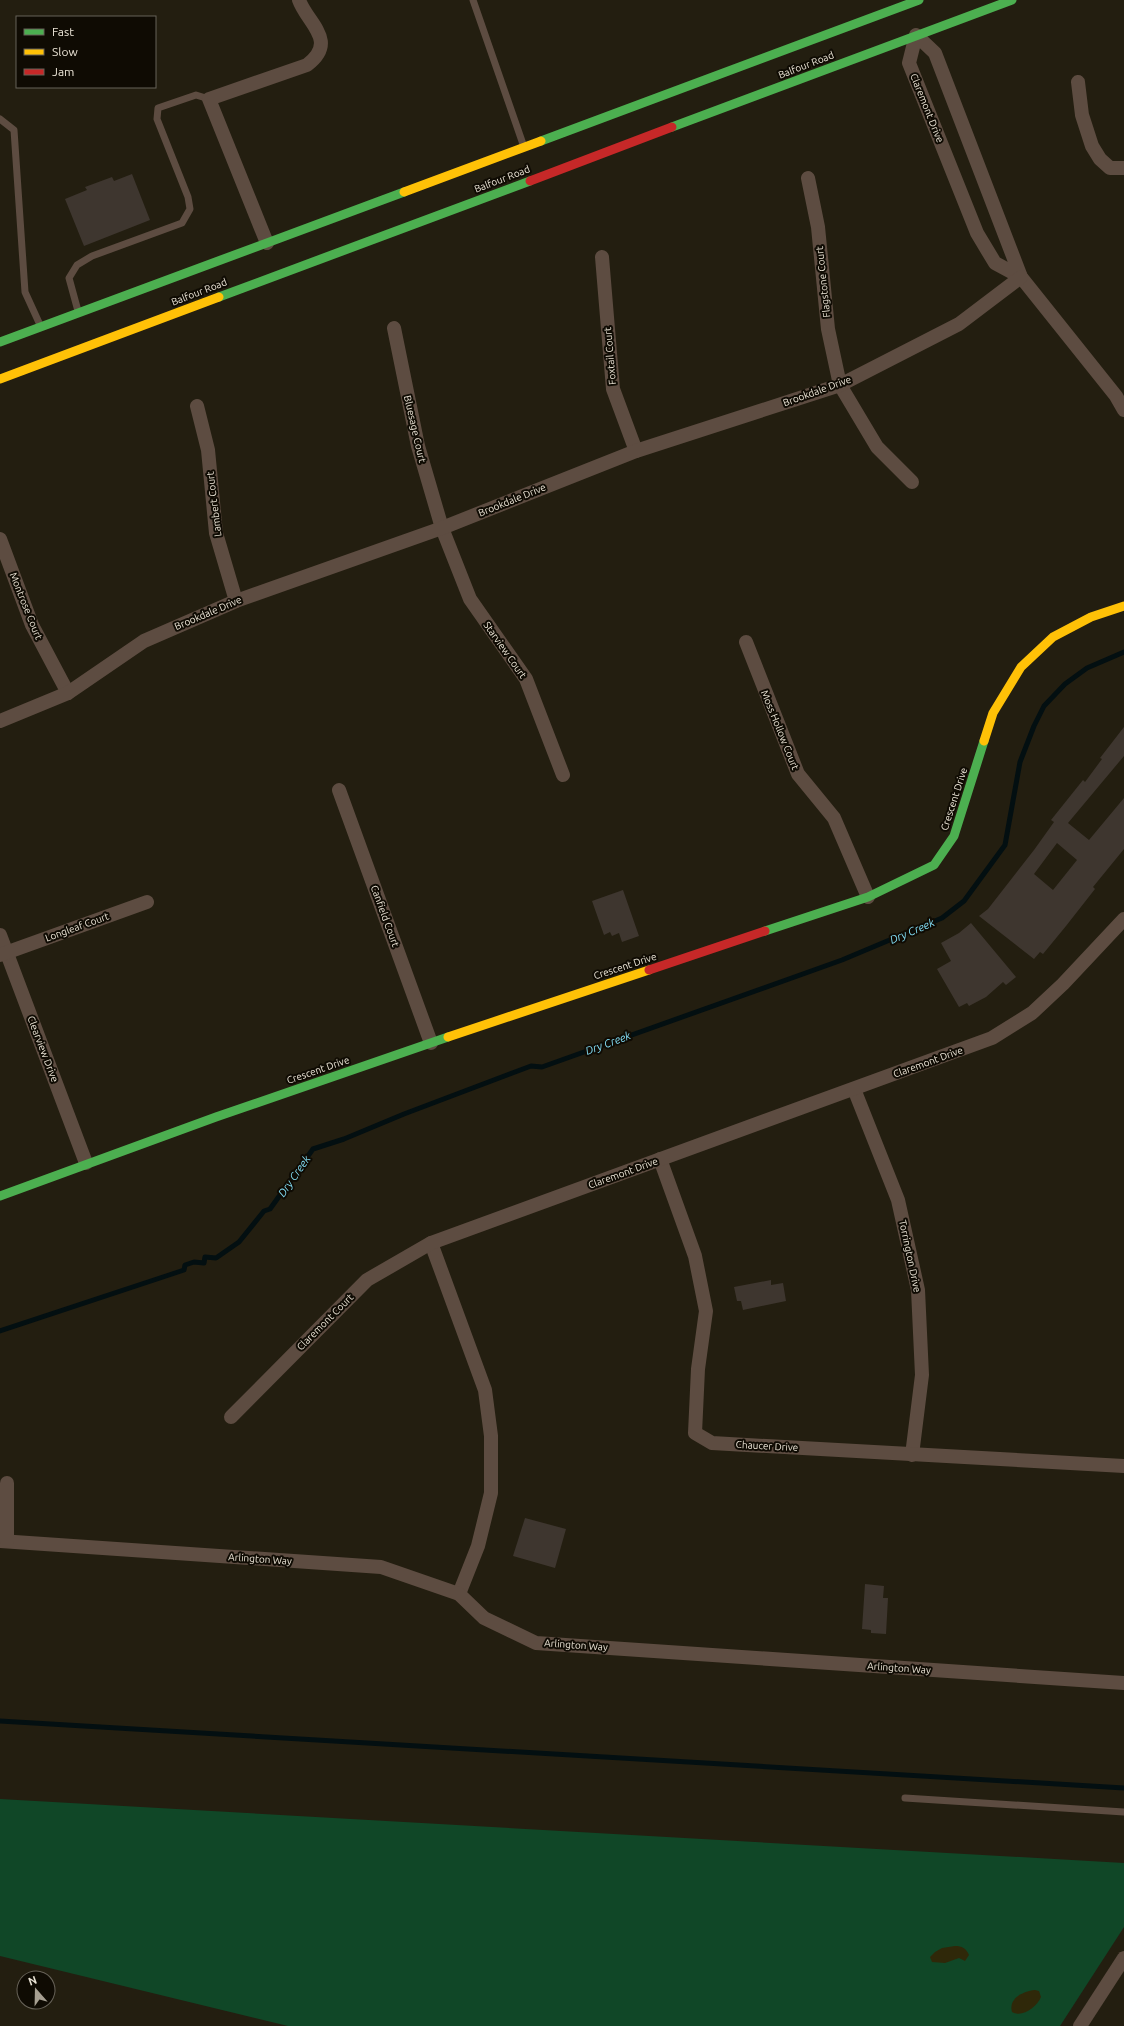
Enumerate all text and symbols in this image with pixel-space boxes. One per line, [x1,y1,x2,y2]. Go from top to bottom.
legend [16,16,156,88]
text: Fast [52,25,74,38]
text: Slow [52,45,78,58]
street label: Balfour Road [777,49,835,81]
text: Jam [52,65,74,78]
street label: Claremont Drive [908,72,946,144]
street label: Balfour Road [473,163,531,195]
street label: Flagstone Court [814,246,832,318]
street label: Balfour Road [170,276,228,308]
street label: Foxtail Court [602,327,618,385]
street label: Brookdale Drive [781,374,853,408]
street label: Bluesage Court [402,394,428,464]
street label: Lambert Court [205,471,223,537]
street label: Brookdale Drive [477,481,547,519]
street label: Montrose Court [8,571,44,641]
street label: Brookdale Drive [173,594,243,632]
street label: Starview Court [481,620,529,680]
street label: Moss Hollow Court [759,689,801,771]
street label: Crescent Drive [939,766,969,832]
street label: Canfield Court [369,884,401,948]
street label: Longleaf Court [44,910,111,944]
water label: Dry Creek [888,916,937,946]
street label: Crescent Drive [592,951,658,981]
street label: Clearview Drive [25,1014,61,1084]
water label: Dry Creek [584,1029,633,1057]
street label: Claremont Drive [892,1044,964,1080]
street label: Crescent Drive [285,1054,351,1086]
water label: Dry Creek [275,1153,313,1199]
street label: Claremont Drive [587,1155,659,1191]
street label: Torrington Drive [897,1219,923,1293]
street label: Claremont Court [295,1292,355,1352]
street label: Chaucer Drive [735,1439,799,1453]
street label: Arlington Way [228,1551,292,1567]
street label: Arlington Way [544,1637,608,1653]
street label: Arlington Way [867,1660,931,1676]
north arrow [16,1970,56,2010]
text: N [27,1974,38,1988]

